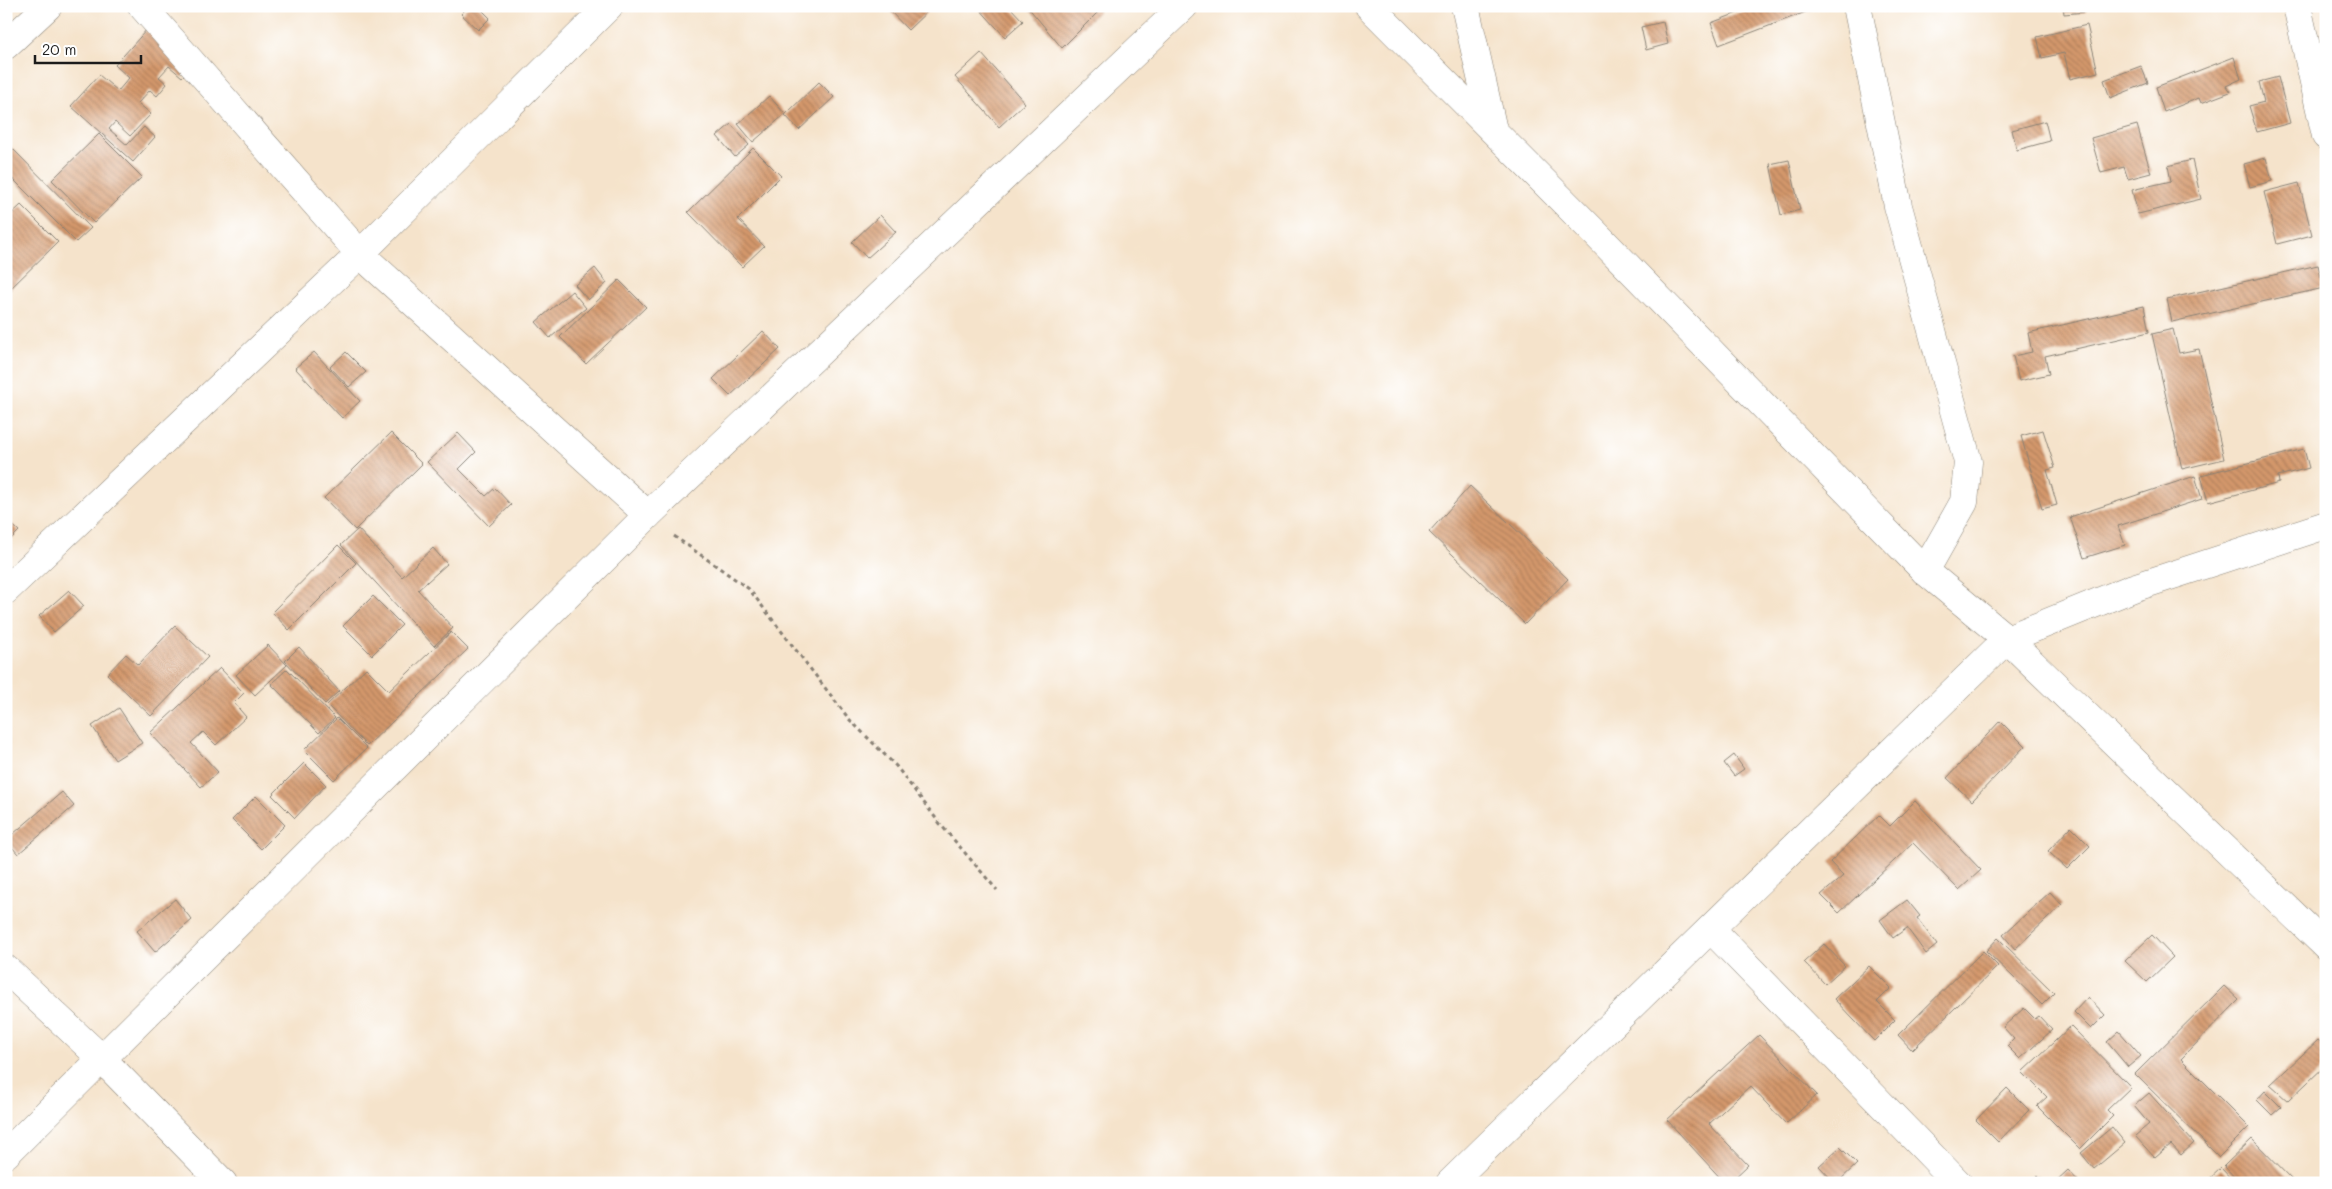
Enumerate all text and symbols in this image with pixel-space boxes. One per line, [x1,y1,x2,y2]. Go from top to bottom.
scale bar [35,32,141,64]
text: 20 m [42,39,76,59]

